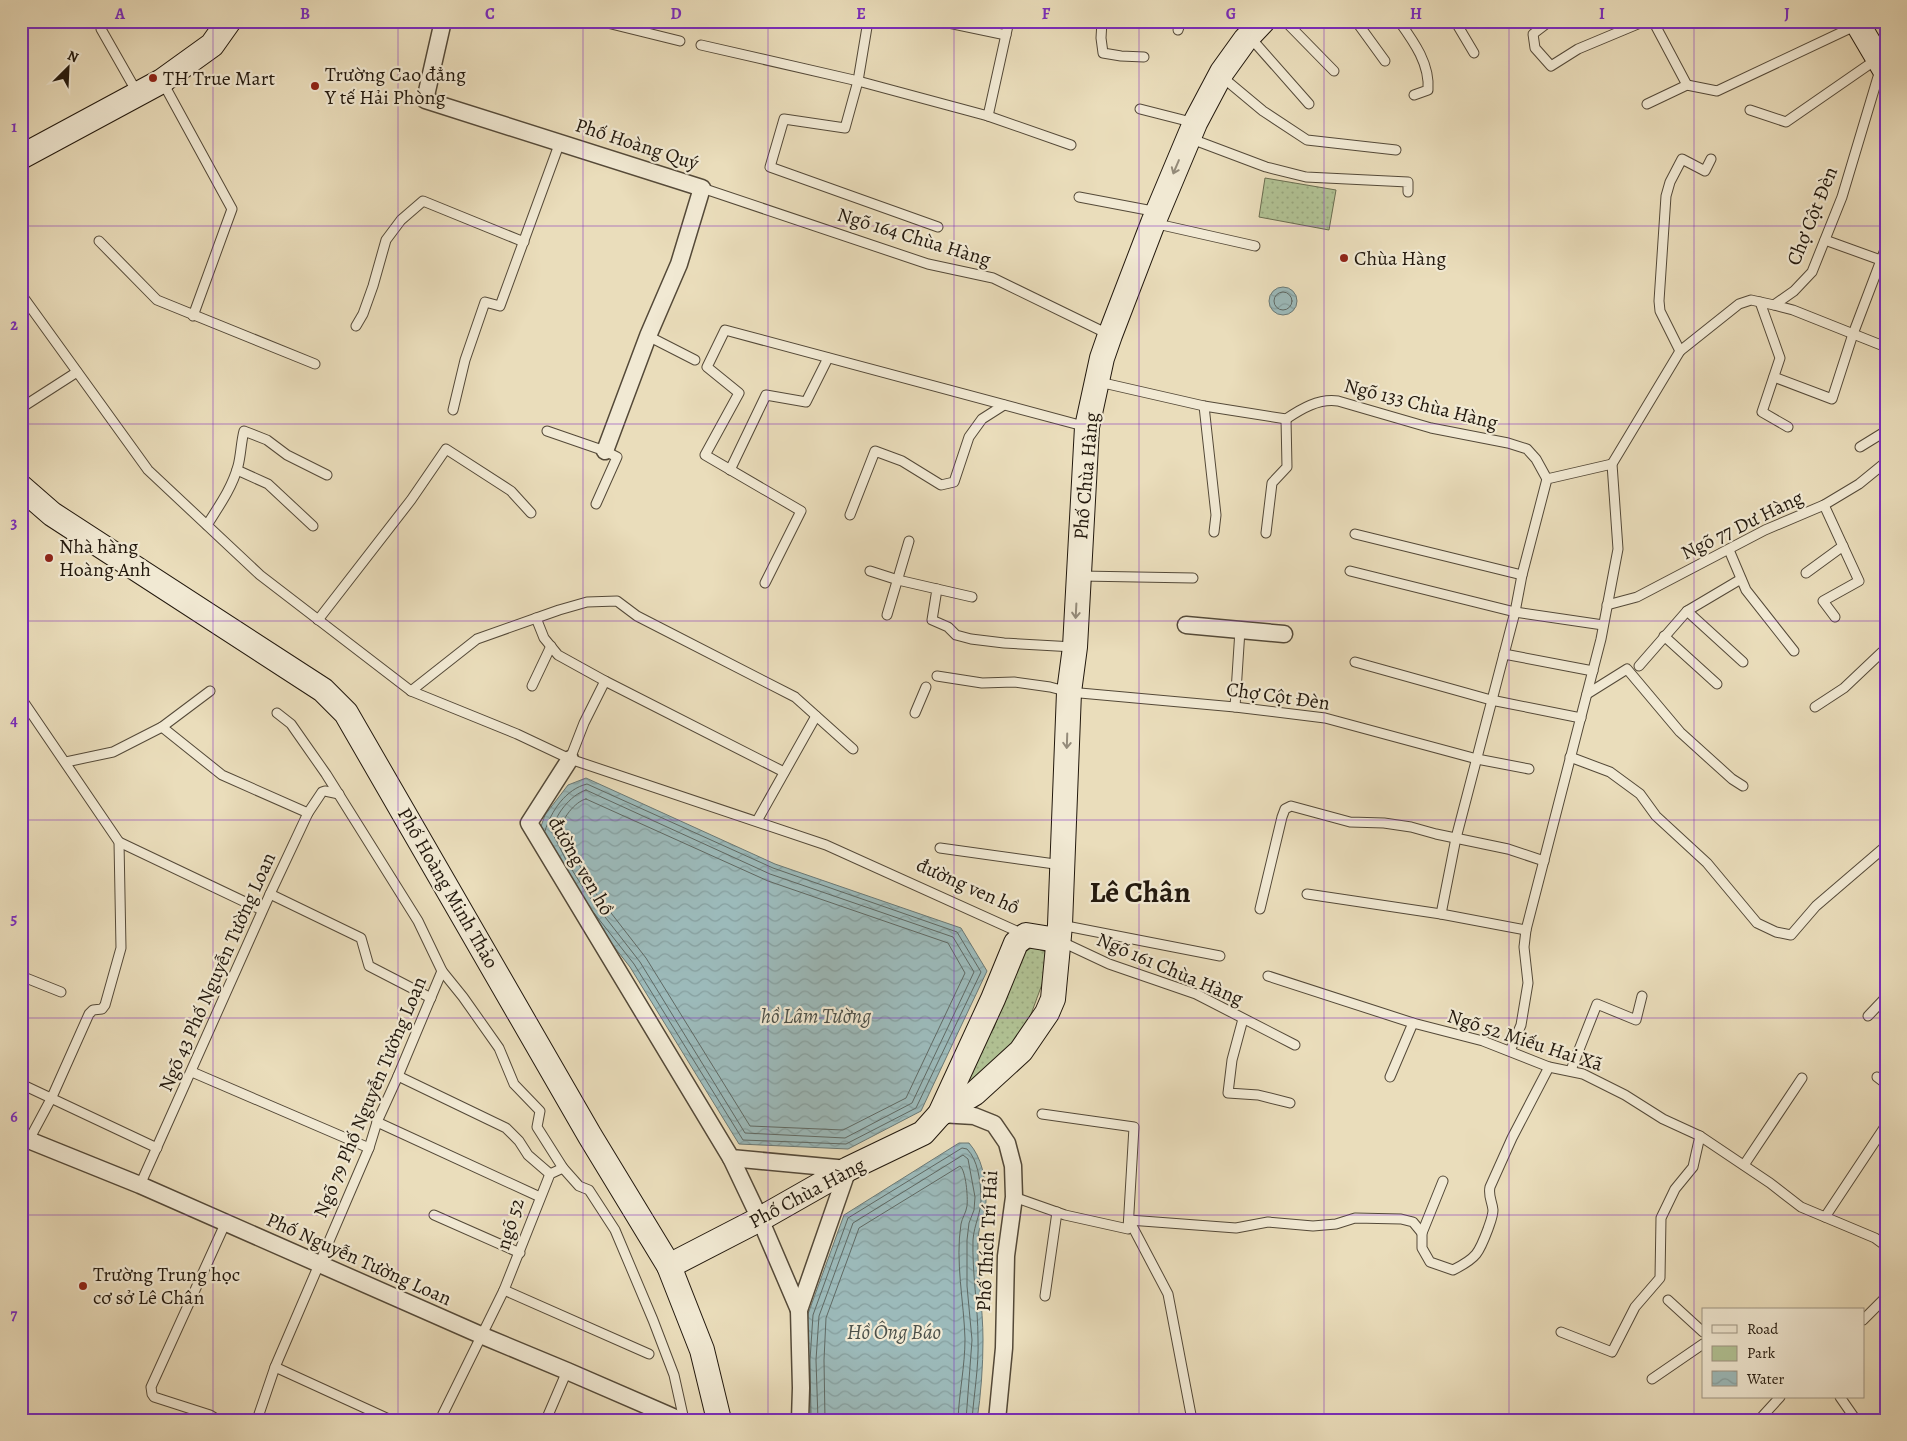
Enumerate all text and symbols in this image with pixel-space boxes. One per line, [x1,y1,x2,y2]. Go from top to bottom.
text: A [114,3,126,25]
text: B [300,3,310,25]
text: C [485,3,495,25]
text: D [670,3,682,25]
text: E [856,3,866,25]
text: F [1042,3,1051,25]
text: G [1226,3,1236,25]
text: H [1410,3,1422,25]
text: I [1599,3,1605,25]
text: J [1784,3,1790,25]
north arrow [42,42,92,92]
text: N [65,46,82,67]
place label: Trường Cao đẳng Y tế Hải Phòng [324,61,466,111]
place label: TH True Mart [163,65,275,92]
marker: TH True Mart [147,72,159,84]
marker: Trường Cao đẳng Y tế Hải Phòng [309,80,321,92]
street label: Phố Hoàng Quý [572,111,703,177]
text: 1 [11,116,17,138]
one-way arrow [1171,159,1181,174]
street label: Chợ Cột Đèn [1780,163,1844,269]
street label: Ngõ 164 Chùa Hàng [834,201,994,273]
place label: Chùa Hàng [1354,245,1446,272]
marker: Chùa Hàng [1338,252,1350,264]
text: 2 [10,314,18,336]
street label: Ngõ 133 Chùa Hàng [1341,372,1501,436]
street label: Phố Chùa Hàng [1067,411,1105,541]
street label: Ngõ 77 Dư Hàng [1676,484,1808,566]
text: 3 [11,512,18,534]
place label: Nhà hàng Hoàng Anh [59,533,151,583]
marker: Nhà hàng Hoàng Anh [43,552,55,564]
one-way arrow [1071,603,1080,619]
street label: Chợ Cột Đèn [1224,675,1332,717]
text: 4 [10,710,18,732]
one-way arrow [1063,733,1072,749]
street label: Phố Hoàng Minh Thảo [391,803,505,973]
street label: đường ven hồ [542,812,620,920]
street label: Ngõ 43 Phố Nguyễn Tường Loan [152,848,282,1096]
street label: đường ven hồ [912,851,1024,921]
district label: Lê Chân [1089,872,1191,912]
text: 5 [11,908,18,930]
street label: Ngõ 161 Chùa Hàng [1092,926,1248,1012]
street label: Ngõ 79 Phố Nguyễn Tường Loan [307,972,433,1222]
water label: hồ Lâm Tường [761,1002,872,1030]
street label: Ngõ 52 Miếu Hai Xã [1444,1002,1607,1078]
text: 6 [10,1106,18,1128]
street label: Phố Chùa Hàng [744,1151,870,1235]
street label: Phố Thích Trí Hải [970,1170,1004,1312]
street label: ngõ 52 [489,1194,531,1253]
street label: Phố Nguyễn Tường Loan [262,1206,456,1312]
place label: Trường Trung học cơ sở Lê Chân [93,1261,240,1311]
marker: Trường Trung học cơ sở Lê Chân [77,1280,89,1292]
text: 7 [11,1304,18,1326]
legend [1702,1308,1864,1398]
water label: Hồ Ông Báo [847,1318,941,1346]
text: Road [1747,1319,1779,1339]
text: Park [1747,1343,1776,1363]
text: Water [1746,1369,1784,1389]

